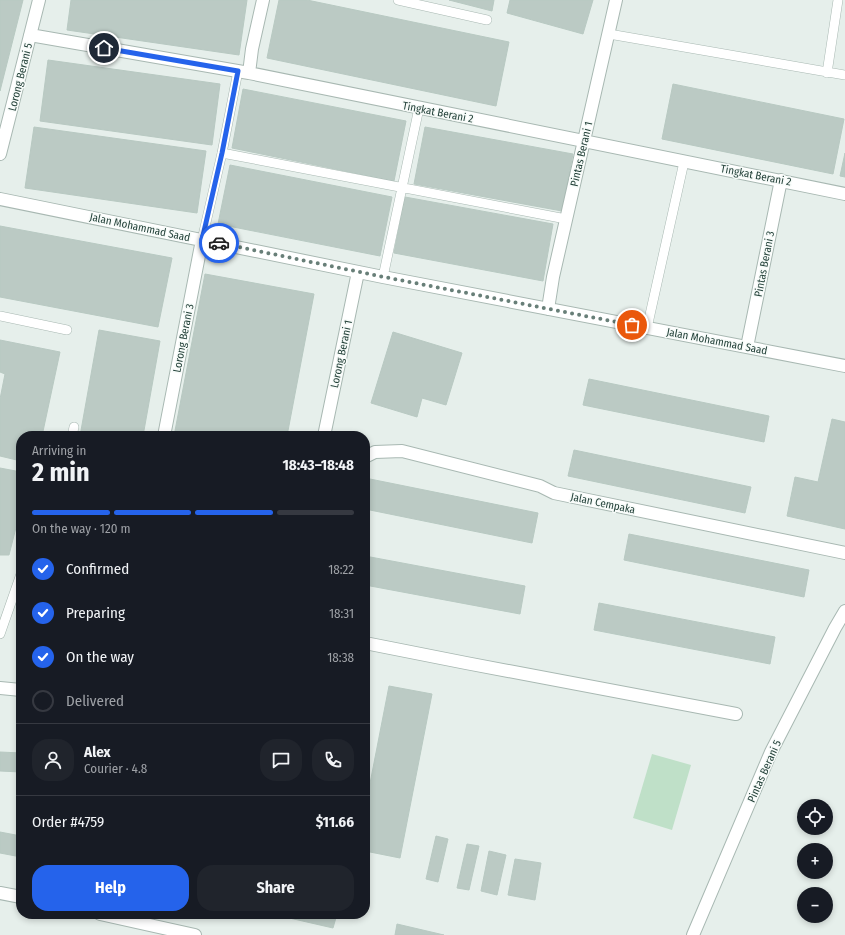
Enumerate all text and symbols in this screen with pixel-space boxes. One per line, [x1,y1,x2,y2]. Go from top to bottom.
pin [87,31,121,65]
icon: home [93,37,115,59]
street label: Lorong Berani 5 [6,42,35,113]
street label: Tingkat Berani 2 [401,99,474,126]
street label: Pintas Berani 1 [568,120,595,188]
street label: Tingkat Berani 2 [719,162,792,189]
street label: Jalan Mohammad Saad [88,210,191,245]
courier [199,223,239,263]
street label: Pintas Berani 3 [752,230,777,298]
icon: car [208,232,230,254]
street label: Lorong Berani 3 [170,303,197,374]
pin [615,308,649,342]
icon: bag [621,314,643,336]
street label: Lorong Berani 1 [328,319,355,389]
street label: Jalan Mohammad Saad [665,325,768,358]
text: Arriving in [32,443,86,458]
text: 18:43–18:48 [282,456,354,474]
text: 2 min [32,457,90,488]
street label: Jalan Cempaka [569,490,636,517]
text: On the way · 120 m [32,521,130,536]
icon: check [32,558,54,580]
text: Confirmed [66,560,129,578]
text: 18:22 [328,562,354,577]
icon: check [32,602,54,624]
text: Preparing [66,604,125,622]
text: 18:31 [329,606,354,621]
icon: check [32,646,54,668]
text: On the way [66,648,134,666]
text: 18:38 [327,650,354,665]
text: Delivered [66,692,124,710]
street label: Pintas Berani 5 [745,738,784,804]
button: person [32,739,74,781]
button: chat [260,739,302,781]
button: phone [312,739,354,781]
text: Alex [84,743,111,761]
text: Courier · 4.8 [84,761,147,776]
map controls [797,799,833,923]
button: locate [797,799,833,835]
text: Order #4759 [32,813,104,831]
text: $11.66 [316,813,354,831]
button: + [797,843,833,879]
button: Help [32,865,189,911]
button: Share [197,865,354,911]
button: − [797,887,833,923]

